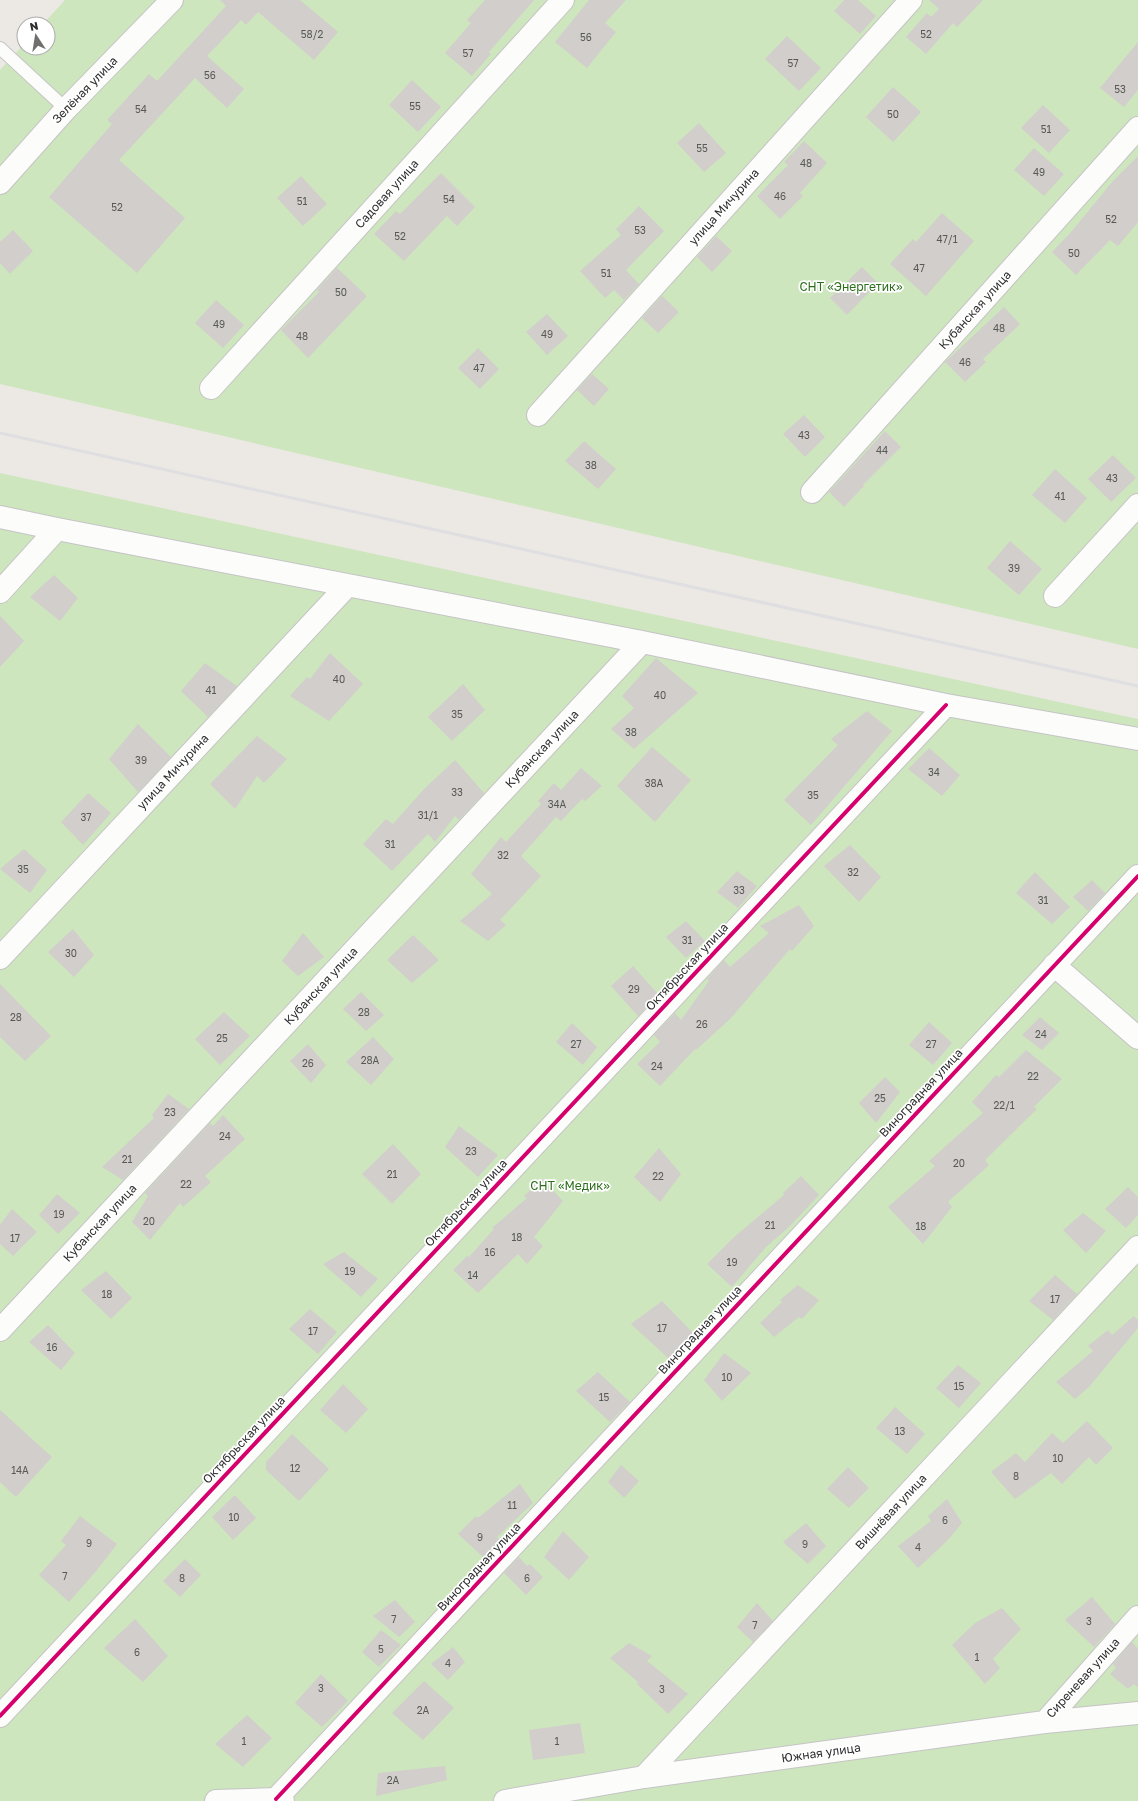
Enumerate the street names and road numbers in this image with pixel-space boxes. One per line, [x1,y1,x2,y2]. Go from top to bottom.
street label: Зелёная улица [49,53,120,126]
street label: Садовая улица [352,156,422,231]
street label: улица Мичурина [685,165,762,248]
street label: Кубанская улица [935,267,1014,352]
street label: Кубанская улица [502,707,582,791]
street label: улица Мичурина [134,731,212,813]
street label: Октябрьская улица [642,920,731,1014]
street label: Кубанская улица [281,944,361,1028]
street label: Виноградная улица [876,1045,966,1140]
street label: Октябрьская улица [421,1156,510,1250]
street label: Кубанская улица [60,1181,140,1265]
street label: Виноградная улица [655,1282,745,1377]
street label: Октябрьская улица [199,1393,288,1487]
street label: Вишнёвая улица [852,1471,930,1553]
street label: Виноградная улица [434,1519,524,1614]
street label: Сиреневая улица [1043,1634,1123,1721]
street label: Южная улица [780,1740,862,1765]

